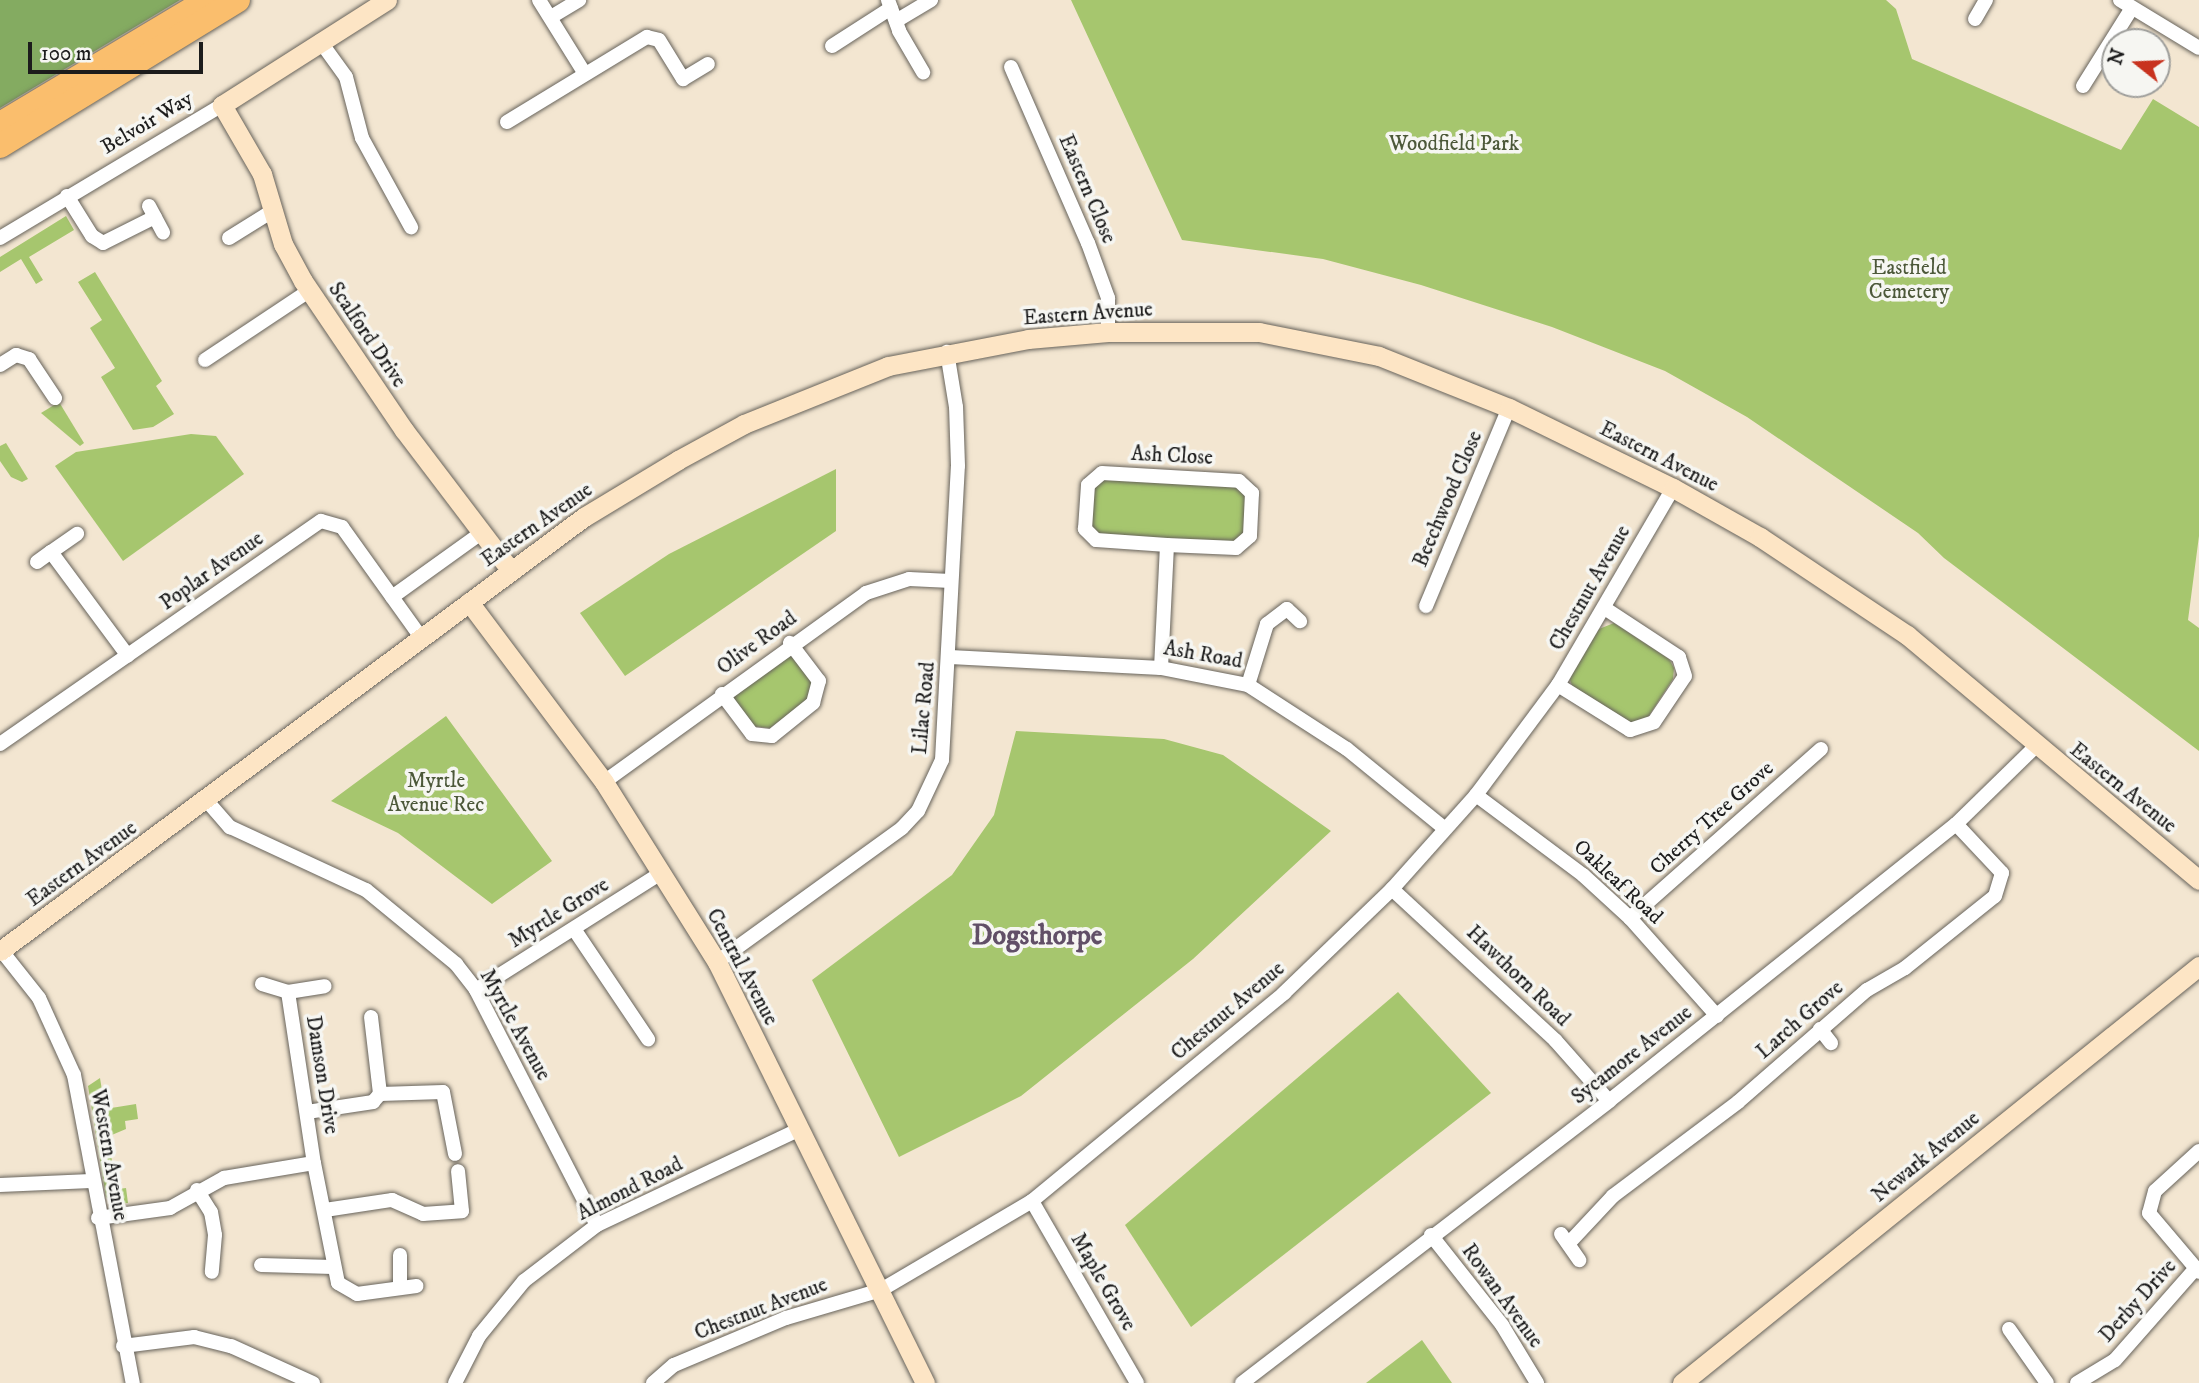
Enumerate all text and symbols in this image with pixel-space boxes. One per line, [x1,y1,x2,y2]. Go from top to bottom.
scale bar [32,28,206,72]
north arrow [2101,28,2171,98]
text: 100 m [41,41,92,67]
text: N [2104,46,2131,68]
street label: Belvoir Way [97,86,197,160]
street label: Eastern Close [1053,131,1121,247]
park label: Woodfield Park [1389,131,1519,157]
park label: Eastfield Cemetery [1869,255,1949,305]
street label: Scalford Drive [323,278,411,392]
street label: Eastern Avenue [1022,297,1154,331]
street label: Eastern Avenue [1595,416,1723,498]
street label: Beechwood Close [1408,427,1488,571]
street label: Ash Close [1130,441,1214,471]
street label: Eastern Avenue [477,477,597,573]
street label: Chestnut Avenue [1544,521,1636,655]
street label: Poplar Avenue [155,526,269,616]
street label: Olive Road [712,606,802,680]
street label: Ash Road [1162,636,1244,674]
street label: Lilac Road [907,661,941,755]
street label: Eastern Avenue [2065,737,2181,839]
street label: Cherry Tree Grove [1645,756,1779,880]
park label: Myrtle Avenue Rec [388,768,484,818]
street label: Eastern Avenue [22,816,142,912]
street label: Oakleaf Road [1568,834,1668,930]
street label: Myrtle Grove [504,872,614,954]
street label: Central Avenue [701,904,783,1030]
district label: Dogsthorpe [972,919,1102,953]
street label: Hawthorn Road [1461,920,1575,1032]
street label: Chestnut Avenue [1166,956,1290,1066]
street label: Myrtle Avenue [474,965,556,1085]
street label: Larch Grove [1751,975,1849,1065]
street label: Sycamore Avenue [1567,1000,1697,1110]
street label: Damson Drive [300,1014,344,1136]
street label: Western Avenue [85,1087,133,1223]
street label: Newark Avenue [1867,1106,1985,1208]
street label: Almond Road [573,1152,687,1226]
street label: Maple Grove [1065,1229,1141,1335]
street label: Rowan Avenue [1456,1239,1548,1353]
street label: Derby Drive [2094,1254,2182,1348]
street label: Chestnut Avenue [691,1272,831,1346]

